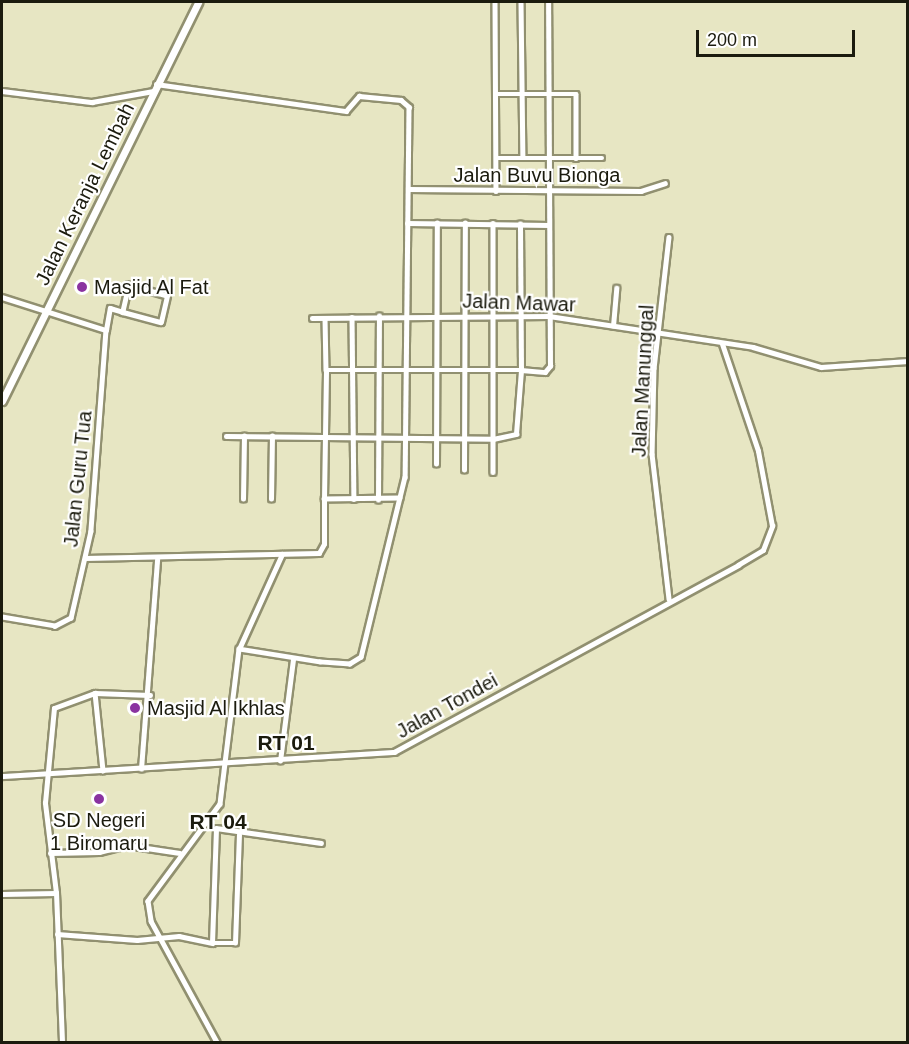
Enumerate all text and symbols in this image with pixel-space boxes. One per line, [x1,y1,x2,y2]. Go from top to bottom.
scale bar [699,18,858,56]
text: 200 m [707,30,757,50]
street label: Jalan Keranja Lembah [30,99,140,289]
street label: Jalan Buvu Bionga [454,163,620,187]
place label: Masjid Al Fat [94,275,210,299]
marker: Masjid Al Fat [75,280,89,294]
street label: Jalan Mawar [462,289,576,317]
street label: Jalan Manunggal [627,304,659,458]
street label: Jalan Guru Tua [59,410,97,548]
street label: Jalan Tondei [392,668,502,744]
place label: Masjid Al Ikhlas [147,696,286,720]
marker: Masjid Al Ikhlas [128,701,142,715]
district label: RT 01 [257,730,315,756]
marker: SD Negeri 1 Biromaru [92,792,106,806]
place label: SD Negeri 1 Biromaru [50,808,148,855]
district label: RT 04 [189,809,247,835]

